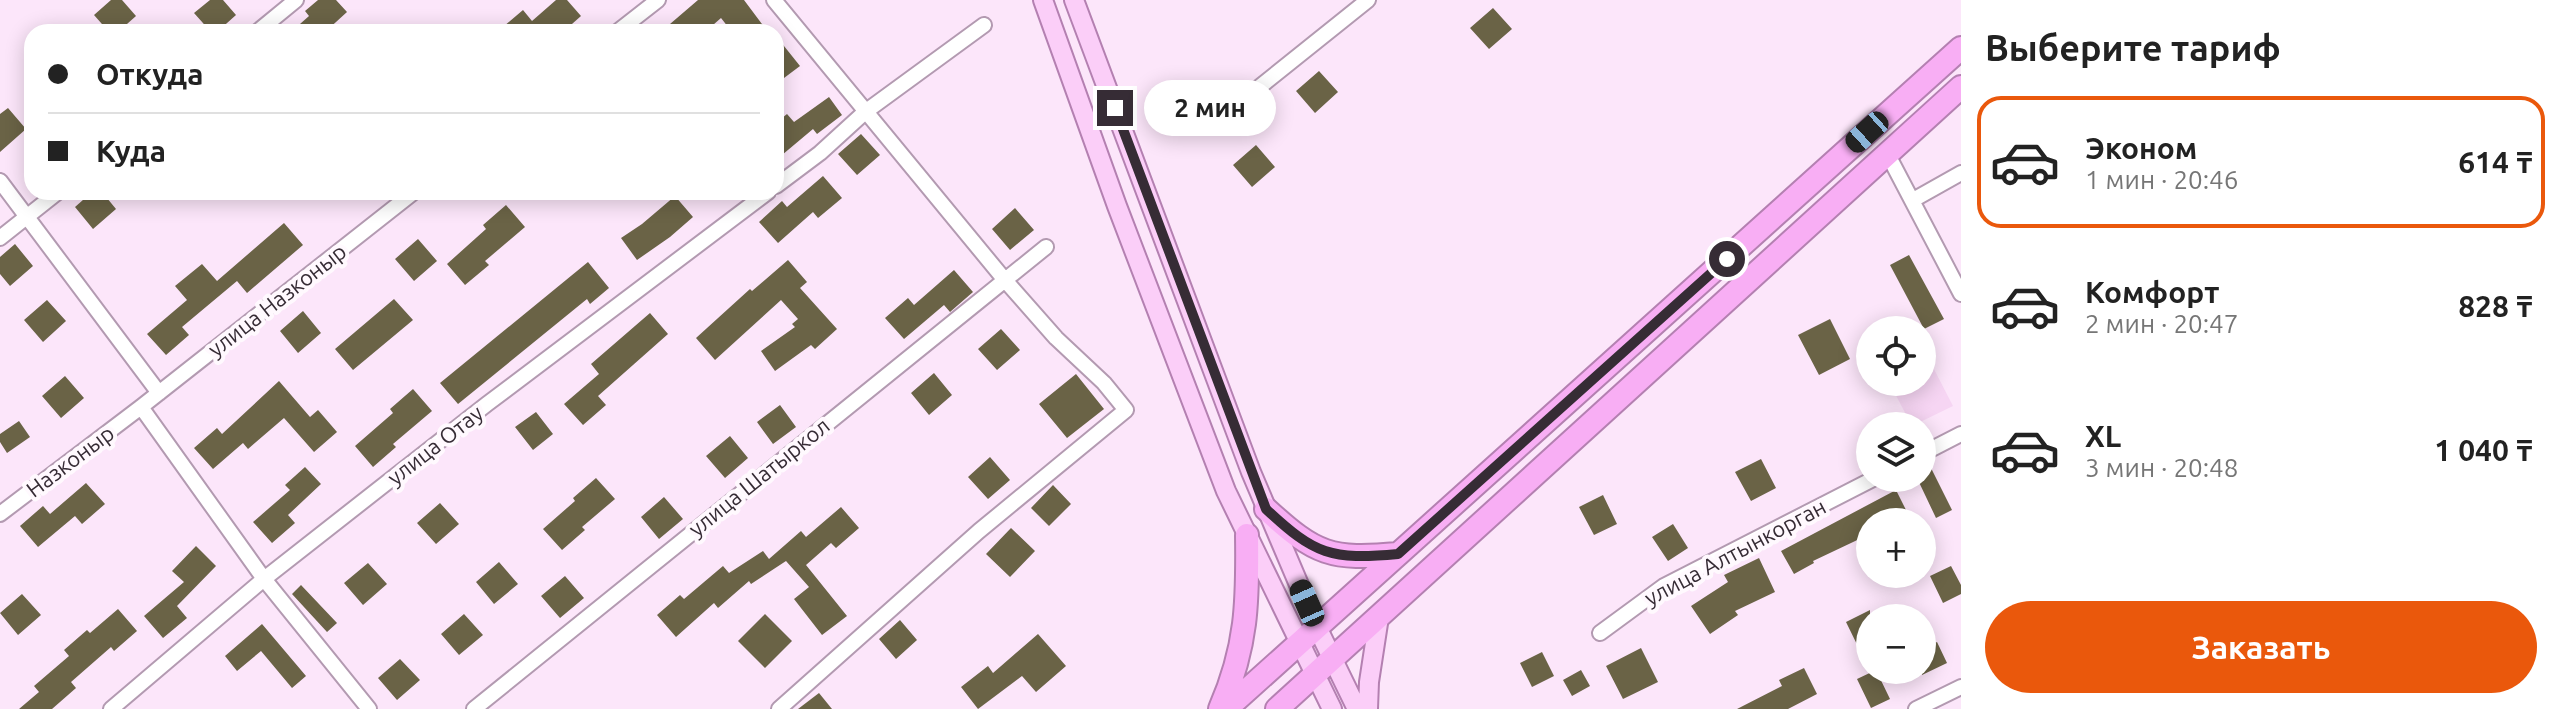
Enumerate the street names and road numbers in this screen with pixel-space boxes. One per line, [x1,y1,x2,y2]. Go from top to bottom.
street label: улица Назконыр [203,238,351,361]
street label: улица Отау [382,399,488,490]
street label: улица Шатыркол [683,412,834,541]
street label: Назконыр [21,420,118,502]
street label: улица Алтынкорган [1640,493,1830,610]

